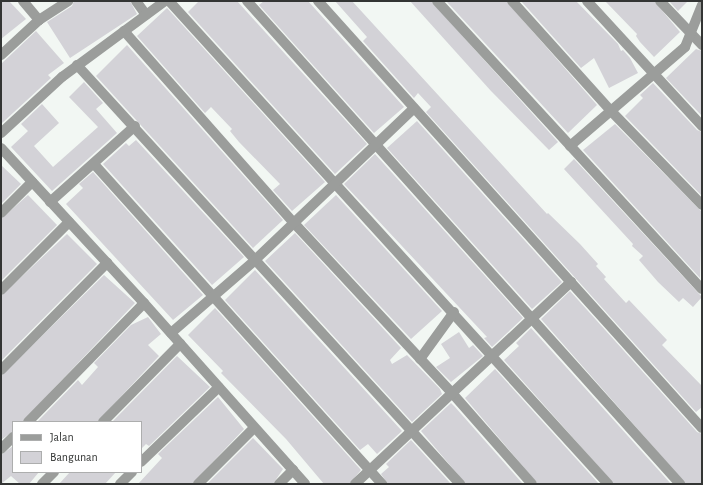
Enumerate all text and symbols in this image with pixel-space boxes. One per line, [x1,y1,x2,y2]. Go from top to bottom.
legend [12,421,142,473]
text: Jalan [50,431,74,443]
text: Bangunan [50,451,98,463]

